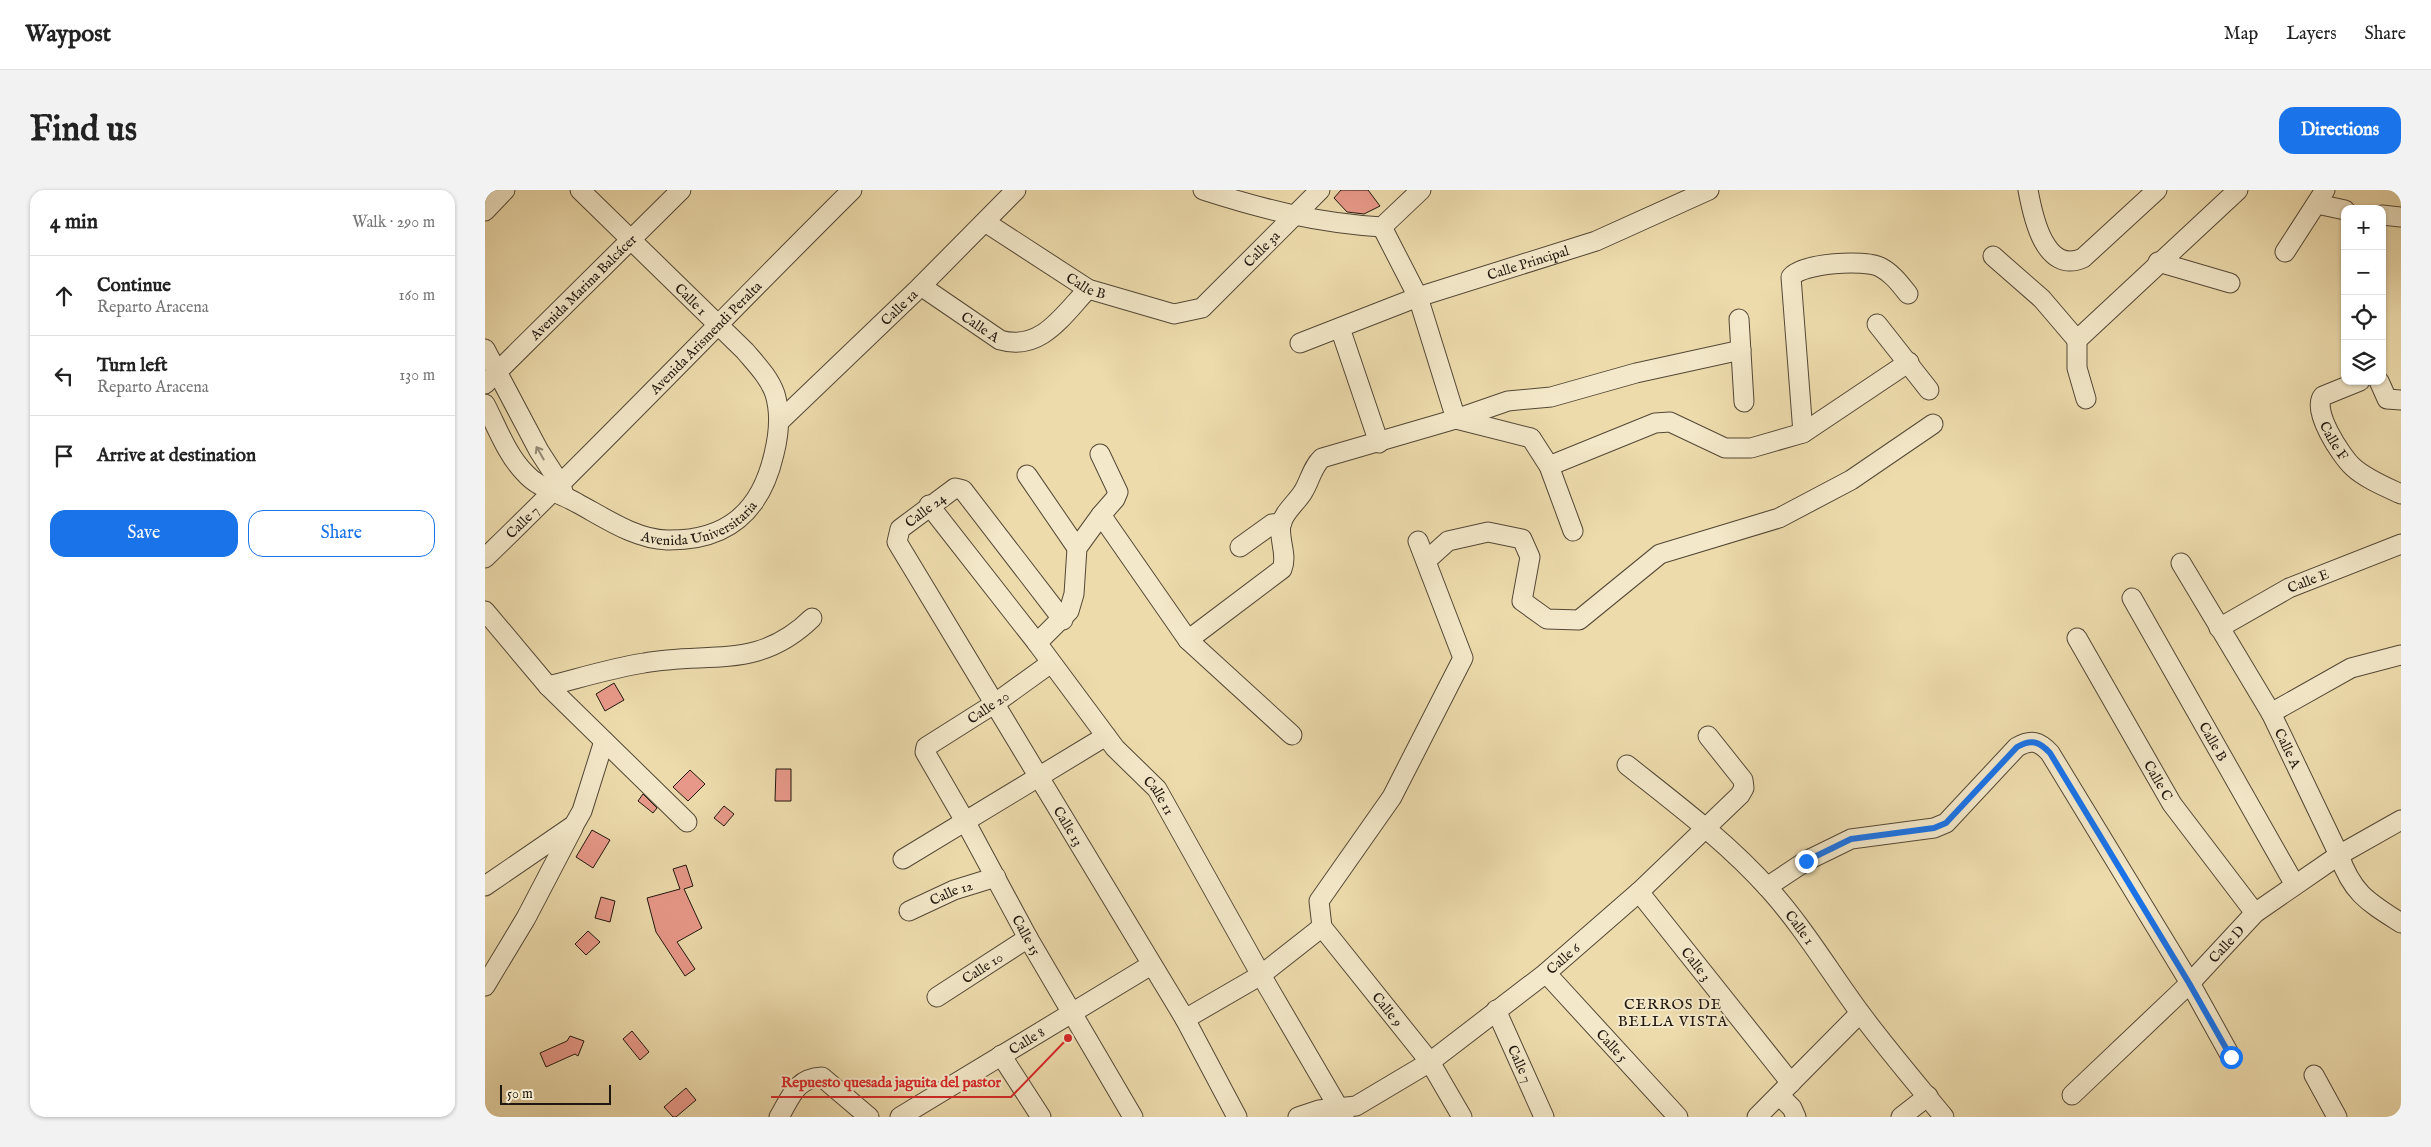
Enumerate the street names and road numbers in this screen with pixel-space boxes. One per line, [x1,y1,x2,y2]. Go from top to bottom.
street label: Calle 3a [1240,227,1285,271]
street label: Avenida Marina Balcácer [526,231,641,345]
street label: Calle Principal [1485,242,1572,285]
street label: Calle B [1062,269,1108,304]
street label: Avenida Arismendi Peralta [646,277,767,399]
street label: Calle 1 [670,280,710,320]
street label: Calle 1a [877,285,923,330]
street label: Calle A [957,308,1003,347]
street label: Calle F [2315,419,2352,464]
street label: Calle 24 [902,490,950,532]
street label: Avenida Universitaria [638,497,762,550]
street label: Calle 7 [502,502,543,543]
street label: Calle E [2285,565,2332,598]
street label: Calle 20 [964,687,1013,728]
street label: Calle B [2194,719,2231,765]
street label: Calle A [2270,726,2305,772]
street label: Calle C [2139,758,2176,804]
street label: Calle 11 [1139,772,1178,818]
street label: Calle 13 [1049,803,1087,850]
street label: Calle 12 [927,877,975,910]
street label: Calle 1 [1780,907,1818,949]
street label: Calle 15 [1007,912,1044,959]
street label: Calle D [2205,922,2249,967]
street label: Calle 6 [1543,939,1585,979]
street label: Calle 3 [1676,944,1715,985]
street label: Calle 10 [959,949,1007,988]
street label: Calle 9 [1368,989,1406,1031]
street label: Calle 8 [1006,1023,1048,1059]
street label: Calle 5 [1592,1026,1631,1066]
street label: Calle 7 [1503,1042,1536,1086]

